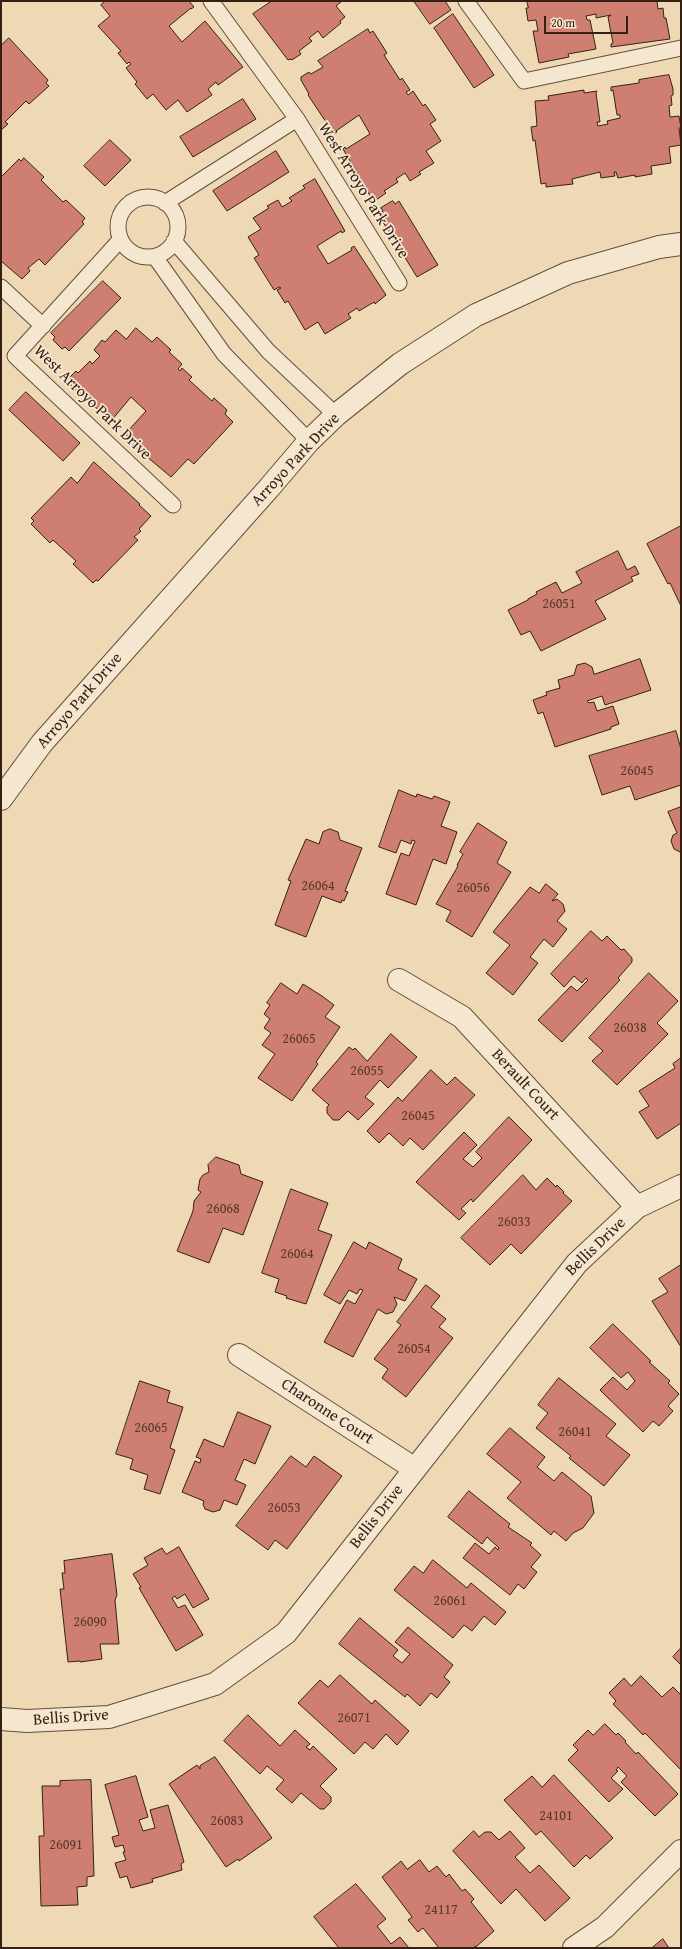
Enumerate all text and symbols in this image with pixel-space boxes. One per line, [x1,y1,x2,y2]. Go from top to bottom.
scale bar [546,8,630,34]
text: 20 m [551,14,575,31]
street label: West Arroyo Park Drive [313,120,413,262]
street label: West Arroyo Park Drive [29,342,155,464]
street label: Arroyo Park Drive [248,409,344,511]
house number: 26051 [542,596,576,612]
street label: Arroyo Park Drive [33,649,127,753]
house number: 26045 [620,763,654,779]
house number: 26064 [301,878,335,894]
house number: 26056 [456,880,490,896]
house number: 26038 [613,1020,647,1036]
house number: 26065 [282,1031,316,1047]
street label: Berault Court [487,1045,563,1125]
house number: 26055 [350,1063,384,1079]
house number: 26045 [401,1108,435,1124]
house number: 26068 [206,1201,240,1217]
house number: 26033 [497,1214,531,1230]
street label: Bellis Drive [562,1214,630,1280]
house number: 26064 [280,1246,314,1262]
house number: 26054 [397,1341,431,1357]
street label: Charonne Court [277,1375,377,1449]
house number: 26065 [134,1420,168,1436]
house number: 26041 [558,1424,592,1440]
street label: Bellis Drive [346,1481,408,1553]
house number: 26053 [267,1500,301,1516]
house number: 26061 [433,1593,467,1609]
house number: 26090 [73,1614,107,1630]
street label: Bellis Drive [33,1706,109,1730]
house number: 26071 [337,1710,371,1726]
house number: 24101 [539,1808,573,1824]
house number: 26083 [210,1813,244,1829]
house number: 26091 [49,1837,83,1853]
house number: 24117 [424,1902,458,1918]

